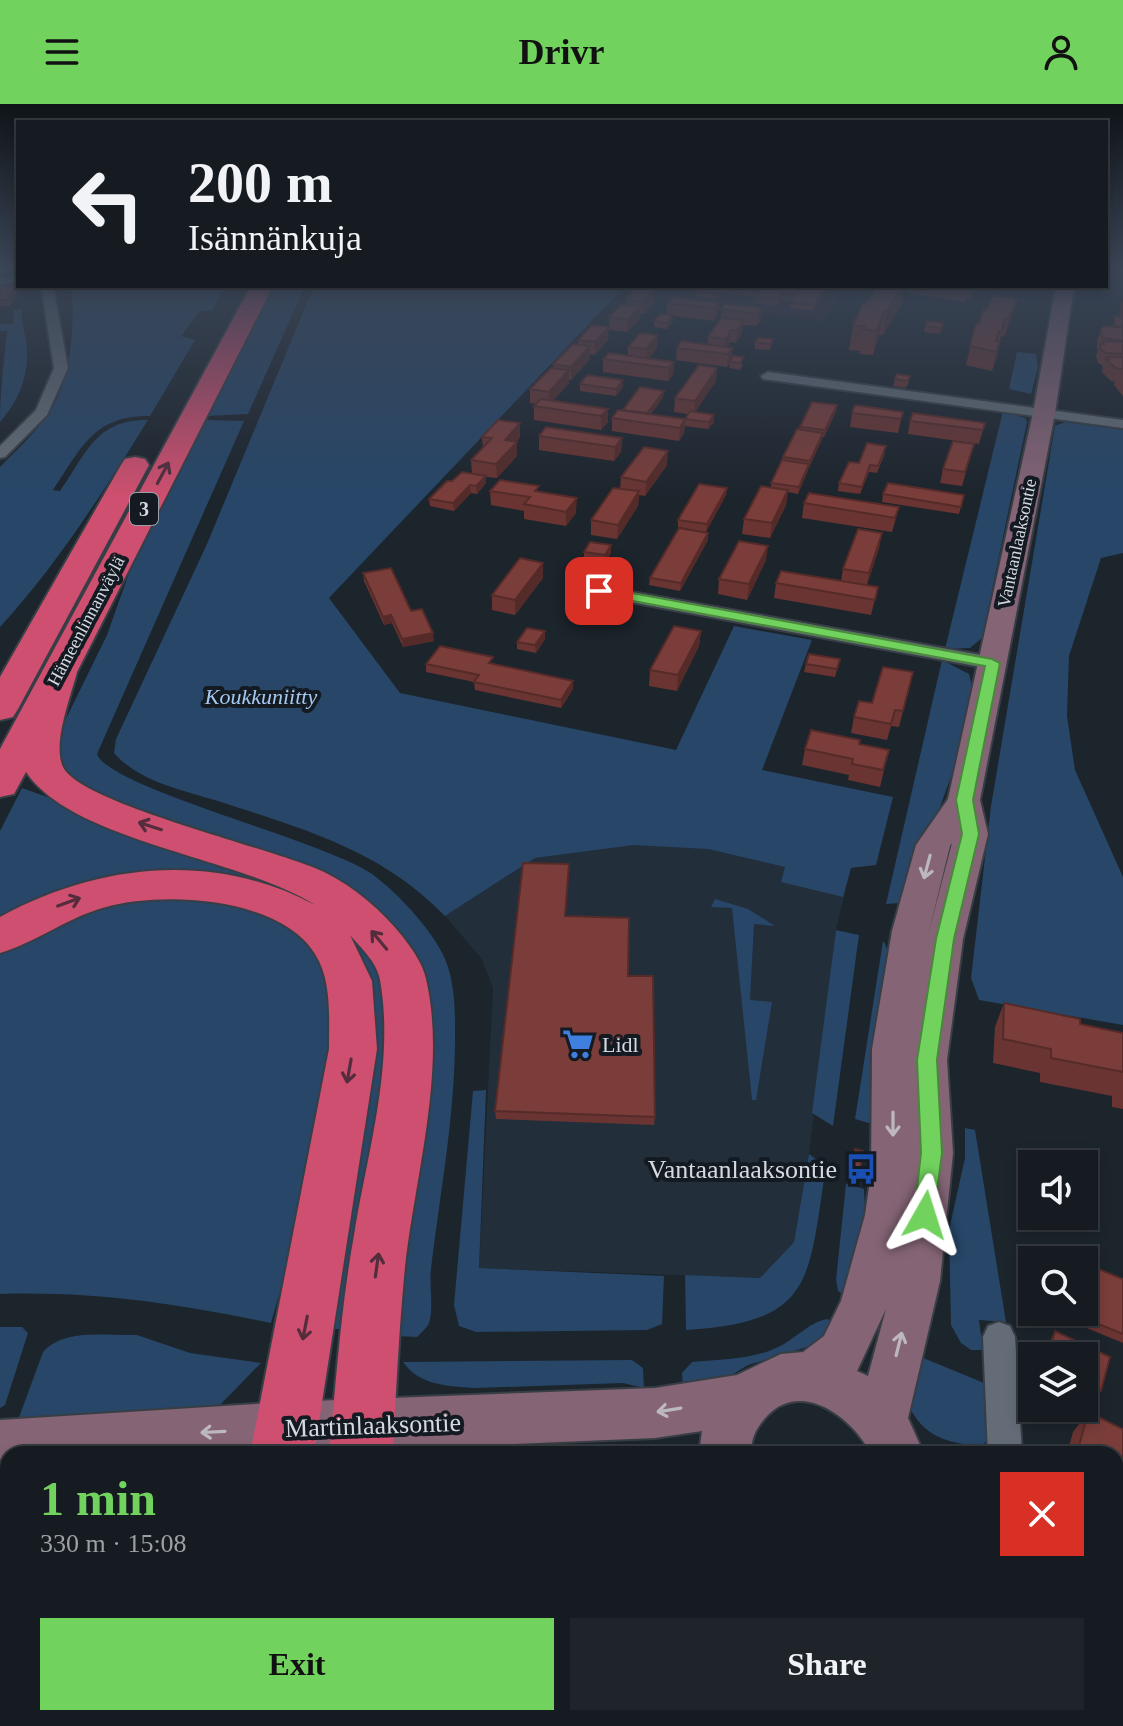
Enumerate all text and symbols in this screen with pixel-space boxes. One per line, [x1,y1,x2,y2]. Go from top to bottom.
icon: menu [40,30,84,74]
icon: person [1039,30,1083,74]
text: Drivr [519,32,604,72]
icon: left [56,152,160,256]
text: 200 m [188,152,333,214]
text: Isännänkuja [188,218,362,258]
one-way arrow [156,462,172,486]
street label: Vantaanlaaksontie [994,477,1040,609]
road number: 3 [130,493,158,525]
street label: Hämeenlinnanväylä [43,553,129,689]
pin [565,557,633,625]
icon: arrive [577,569,621,613]
park label: Koukkuniitty [204,684,317,709]
one-way arrow [138,818,163,833]
one-way arrow [918,854,933,880]
one-way arrow [56,894,81,908]
one-way arrow [370,930,388,951]
supermarket icon: Lidl [561,1027,595,1061]
place label: Lidl [602,1032,639,1057]
one-way arrow [341,1058,356,1084]
one-way arrow [885,1110,901,1137]
map controls [1018,1150,1098,1422]
button: sound [1018,1150,1098,1230]
bus stop icon: Vantaanlaaksontie [844,1152,878,1186]
place label: Vantaanlaaksontie [648,1155,837,1184]
position arrow [883,1173,967,1257]
button: search [1018,1246,1098,1326]
one-way arrow [370,1253,385,1278]
one-way arrow [296,1314,311,1340]
one-way arrow [893,1332,908,1357]
button: layers [1018,1342,1098,1422]
one-way arrow [657,1404,682,1419]
street label: Martinlaaksontie [284,1408,462,1443]
one-way arrow [200,1425,227,1440]
text: 1 min [40,1472,156,1525]
button: close [1000,1472,1084,1556]
text: 330 m · 15:08 [40,1529,187,1558]
button: Exit [40,1618,554,1710]
button: Share [570,1618,1084,1710]

